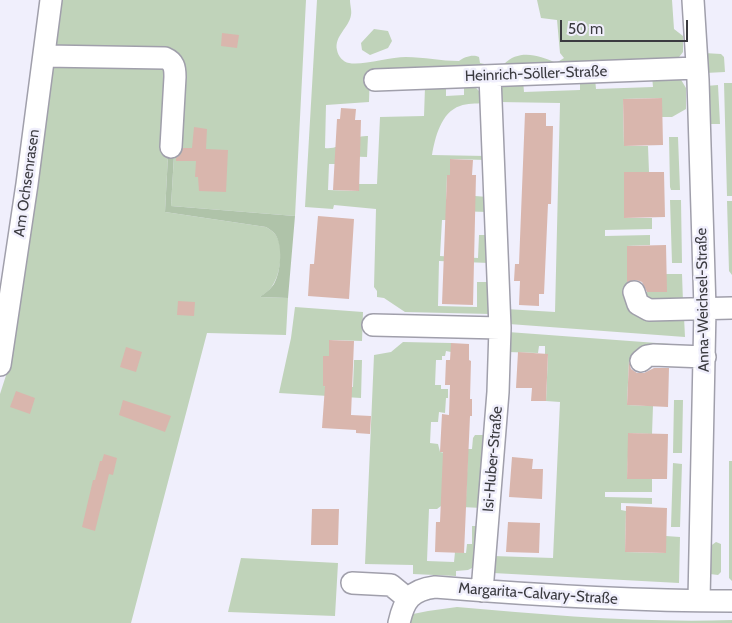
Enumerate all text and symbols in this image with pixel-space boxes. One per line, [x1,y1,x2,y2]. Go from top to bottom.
scale bar [562,10,690,42]
text: 50 m [568,20,603,38]
street label: Heinrich-Söller-Straße [464,63,608,85]
street label: Am Ochsenrasen [11,128,43,238]
street label: Anna-Weichsel-Straße [693,228,713,372]
street label: Isi-Huber-Straße [479,405,507,513]
street label: Margarita-Calvary-Straße [458,579,618,609]

